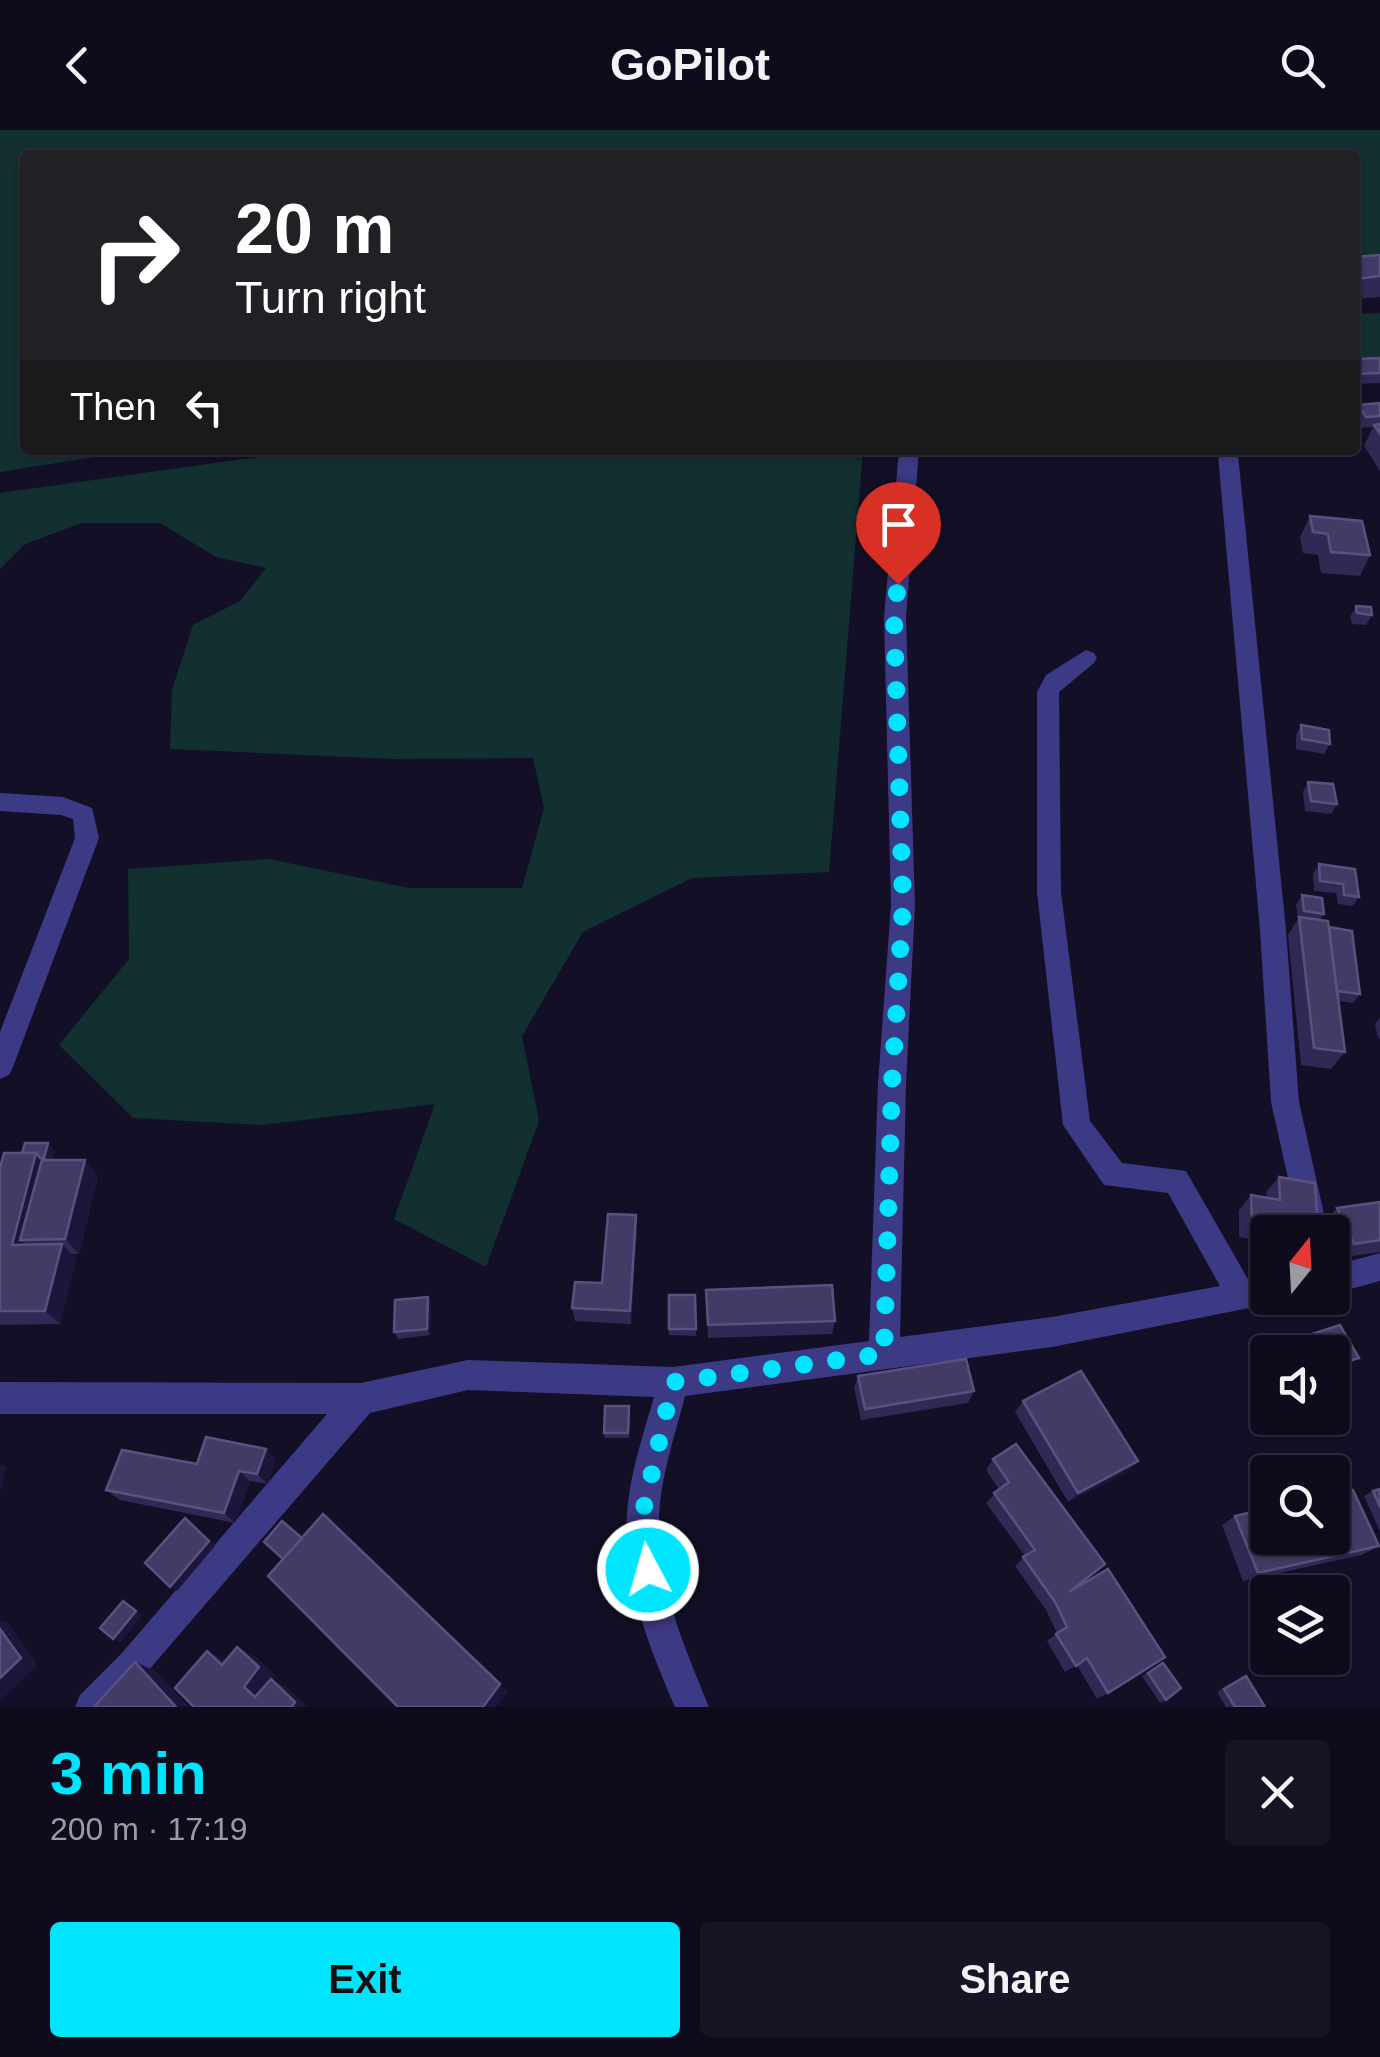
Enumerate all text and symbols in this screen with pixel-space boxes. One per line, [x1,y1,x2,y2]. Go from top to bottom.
icon: back [50,38,105,93]
icon: search [1275,38,1330,93]
text: GoPilot [610,39,770,90]
icon: right [70,190,200,320]
text: 20 m [235,190,395,268]
text: Turn right [235,272,426,323]
icon: left [177,380,232,435]
text: Then [70,386,157,428]
pin [856,482,941,585]
icon: arrive [871,497,926,552]
north arrow [1250,1215,1350,1315]
map controls [1250,1215,1350,1675]
button: sound [1250,1335,1350,1435]
button: search [1250,1455,1350,1555]
position arrow [596,1518,700,1622]
button: layers [1250,1575,1350,1675]
text: 3 min [50,1740,207,1807]
button: close [1225,1740,1330,1845]
text: 200 m · 17:19 [50,1811,247,1847]
button: Exit [50,1922,680,2037]
button: Share [700,1922,1330,2037]

